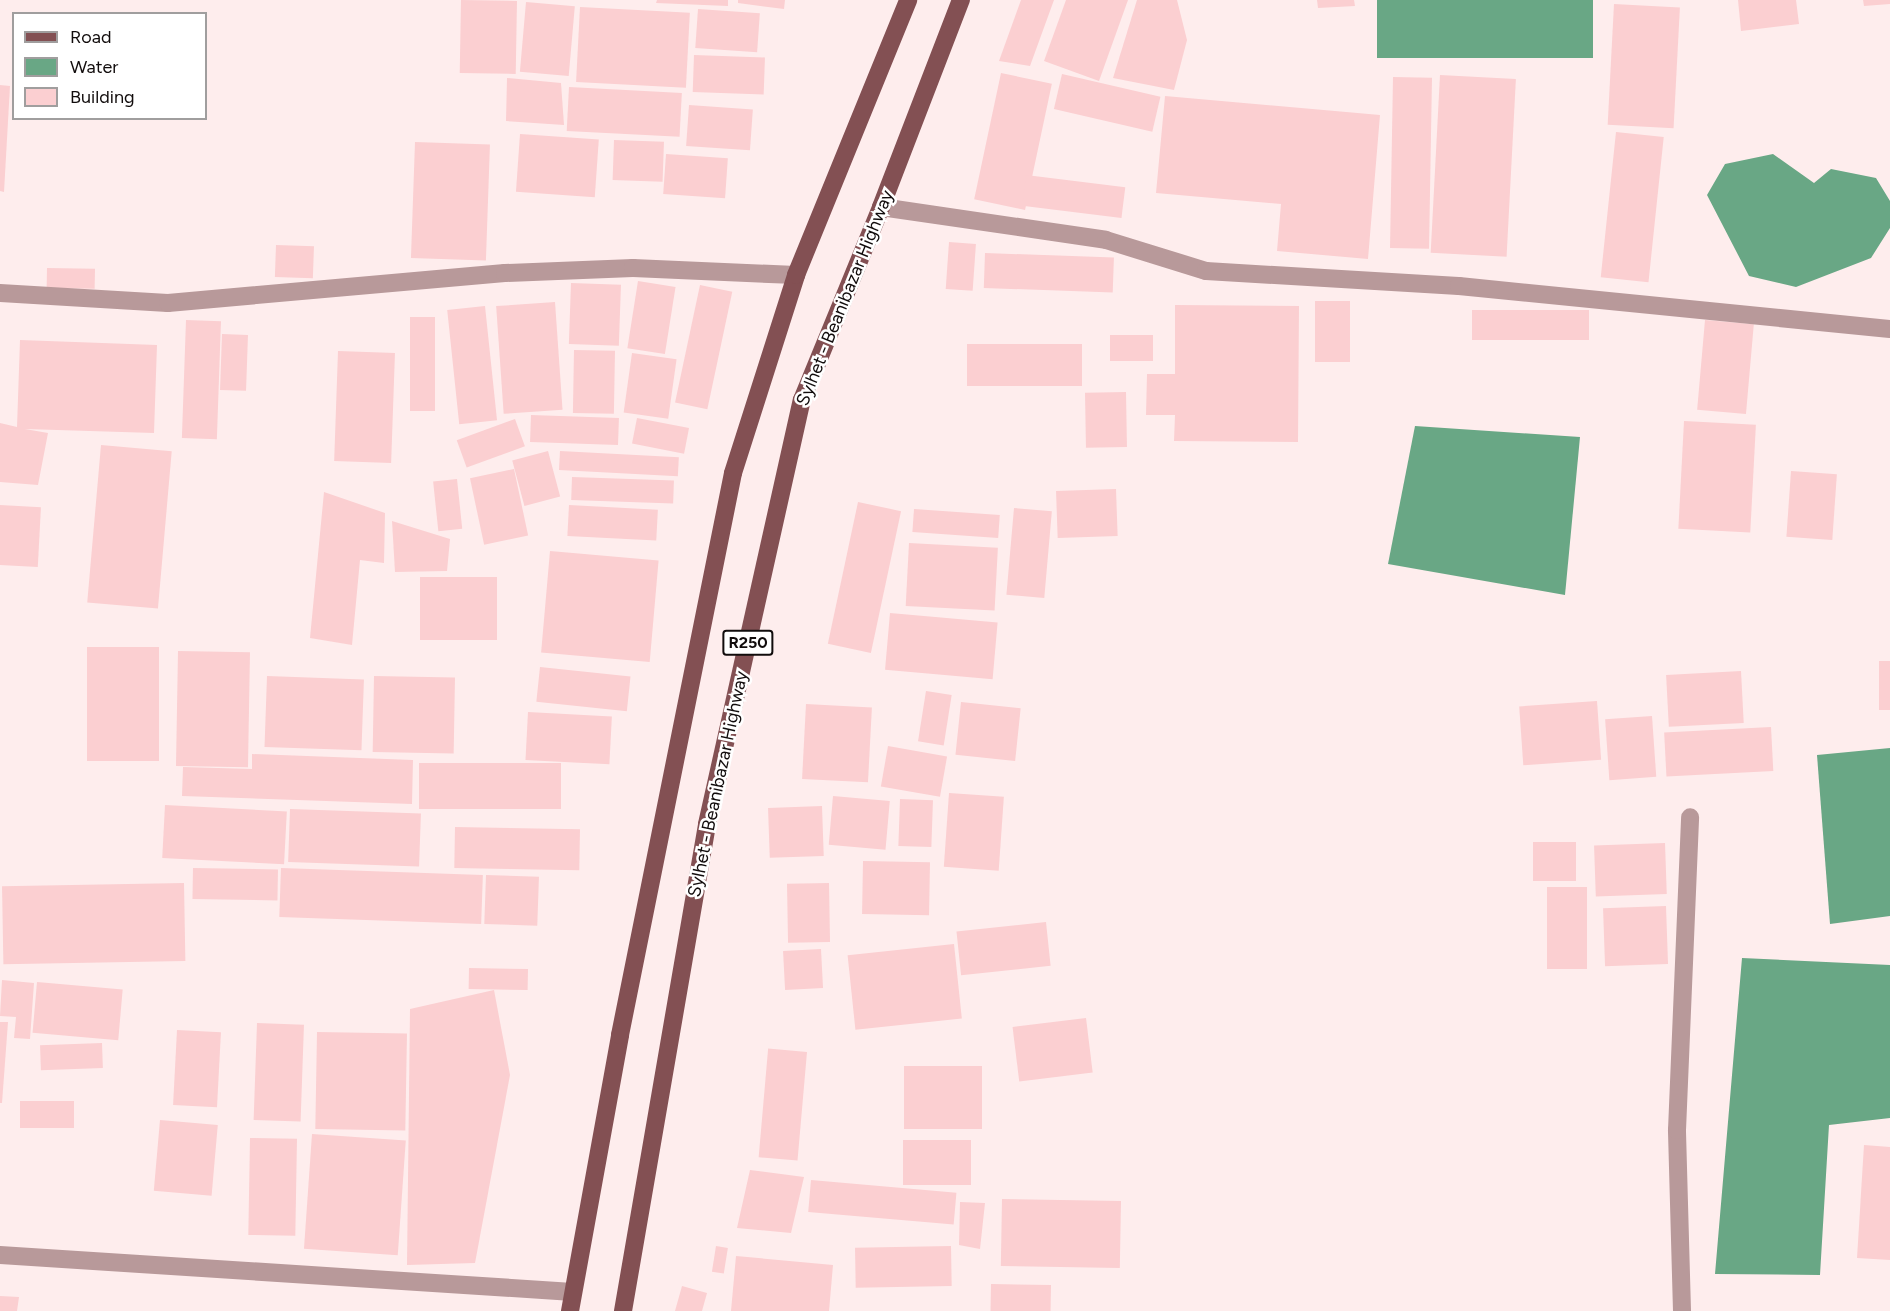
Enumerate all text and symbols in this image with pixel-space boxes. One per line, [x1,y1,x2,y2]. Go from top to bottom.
legend [12,12,207,120]
text: Road [70,26,111,48]
text: Water [70,56,118,78]
text: Building [70,86,135,108]
street label: Sylhet - Beanibazar Highway [792,187,898,409]
road number: R250 [721,630,775,656]
street label: Sylhet - Beanibazar Highway [683,669,753,899]

